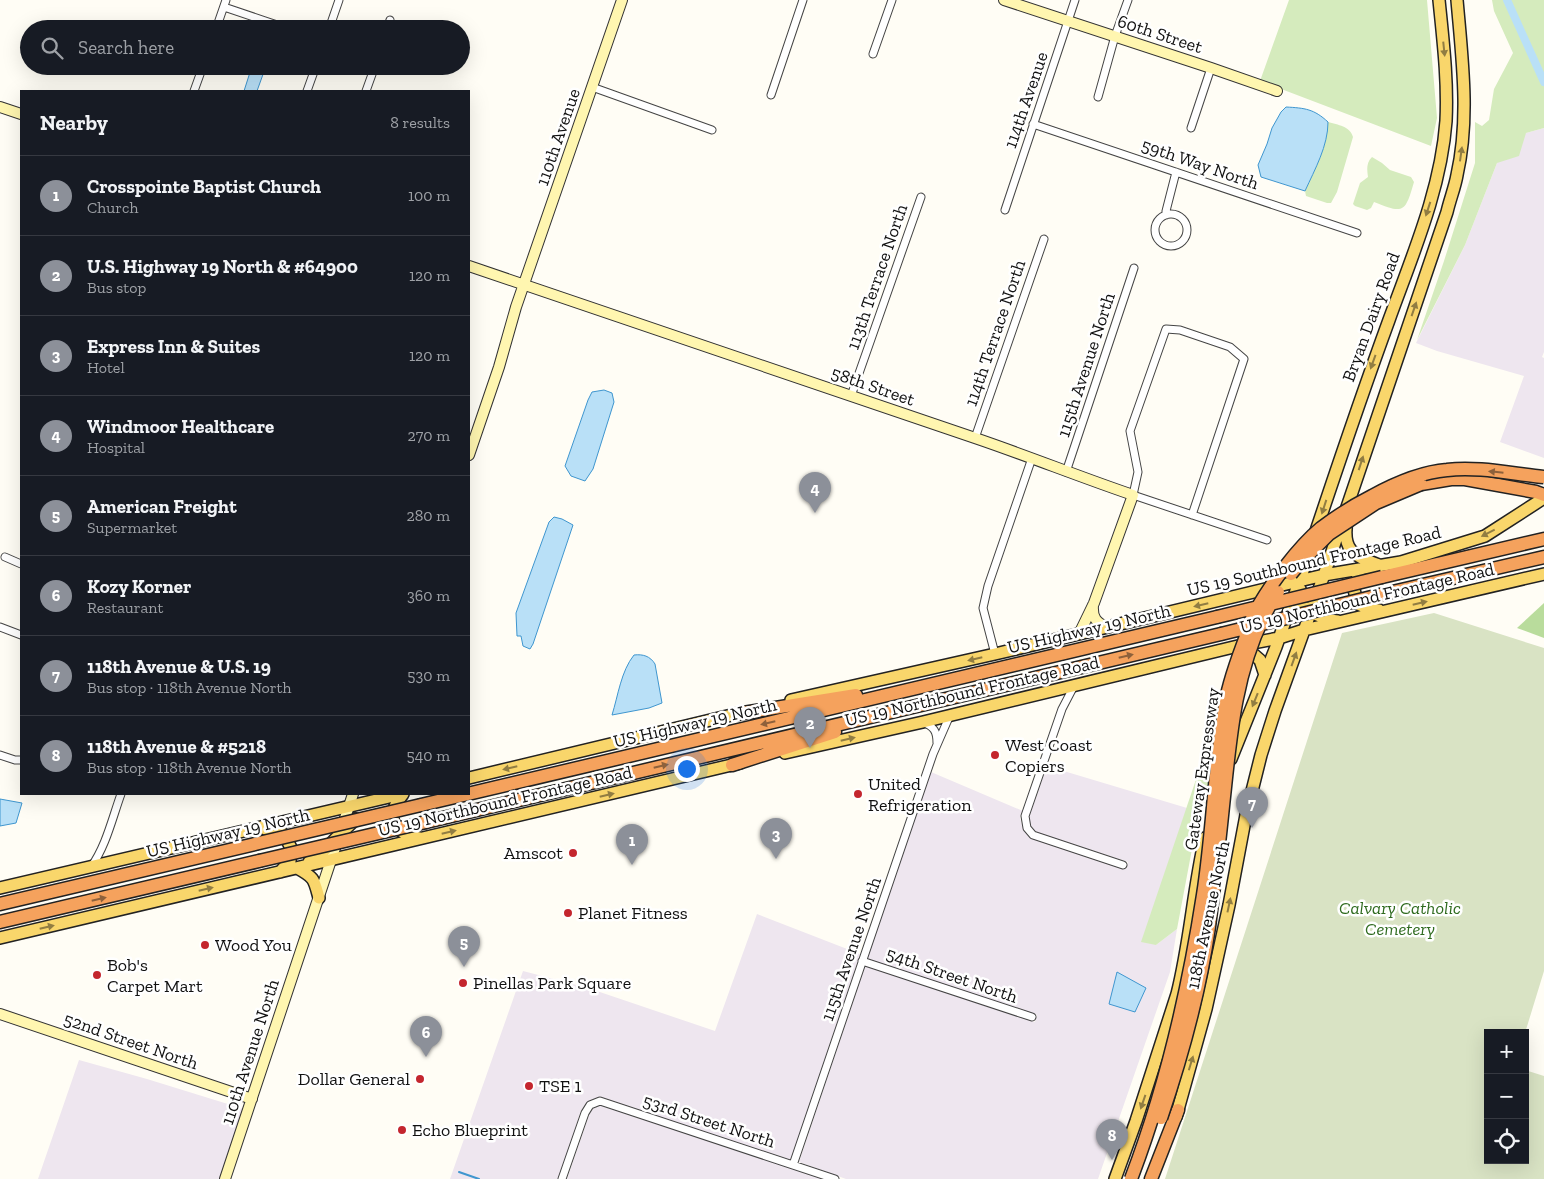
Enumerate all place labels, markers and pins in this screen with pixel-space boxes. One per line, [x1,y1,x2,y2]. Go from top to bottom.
pin: 4 [799,472,831,513]
pin: 2 [794,707,826,748]
place label: West Coast Copiers [1005,734,1093,777]
marker: West Coast Copiers [989,749,1001,761]
place label: United Refrigeration [868,773,972,816]
pin: 7 [1236,787,1268,828]
marker: United Refrigeration [852,788,864,800]
pin: 3 [760,818,792,859]
pin: 1 [616,824,648,865]
place label: Amscot [504,842,563,864]
marker: Amscot [567,847,579,859]
place label: Planet Fitness [578,902,688,924]
marker: Planet Fitness [562,907,574,919]
pin: 5 [448,926,480,967]
place label: Wood You [215,934,292,956]
marker: Wood You [199,939,211,951]
place label: Bob's Carpet Mart [107,954,203,997]
marker: Bob's Carpet Mart [91,969,103,981]
place label: Pinellas Park Square [473,972,631,994]
marker: Pinellas Park Square [457,977,469,989]
pin: 6 [410,1016,442,1057]
place label: Dollar General [298,1068,410,1090]
marker: Dollar General [414,1073,426,1085]
place label: TSE 1 [539,1075,581,1097]
marker: TSE 1 [523,1080,535,1092]
place label: Echo Blueprint [412,1119,528,1141]
pin: 8 [1096,1119,1128,1160]
marker: Echo Blueprint [396,1124,408,1136]

